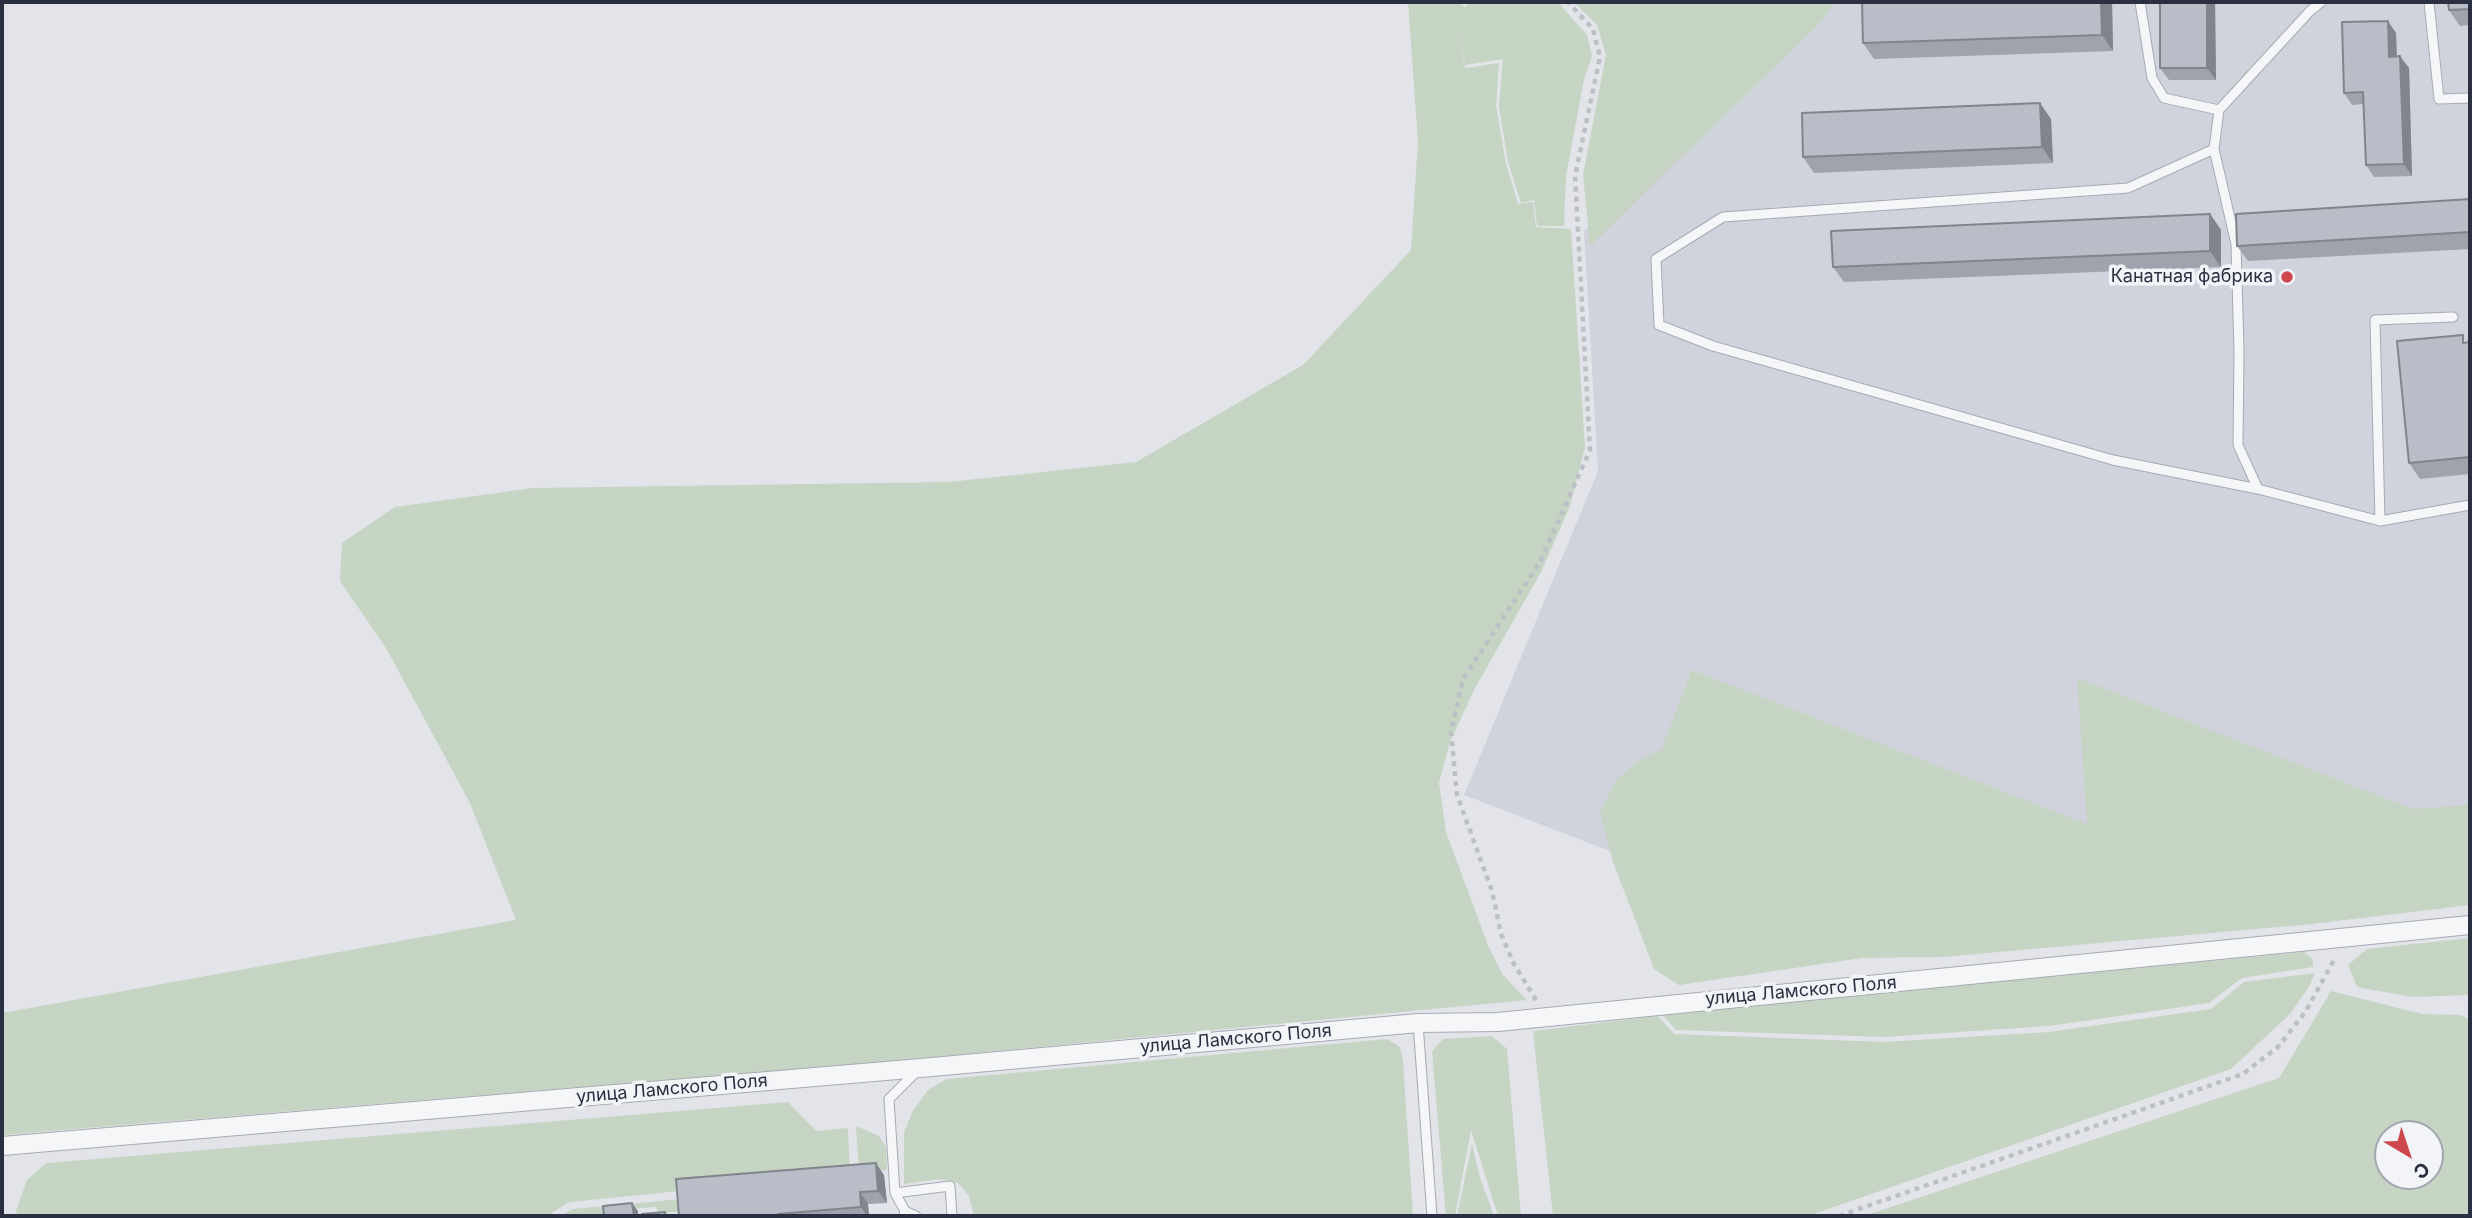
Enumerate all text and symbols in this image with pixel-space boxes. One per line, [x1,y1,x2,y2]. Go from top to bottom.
place label: Канатная фабрика [2111,266,2273,288]
marker: Канатная фабрика [2279,269,2295,285]
street label: улица Ламского Поля [1704,972,1898,1010]
street label: улица Ламского Поля [1139,1020,1333,1058]
street label: улица Ламского Поля [575,1070,769,1108]
north arrow [2374,1120,2444,1190]
text: С [2409,1157,2434,1184]

